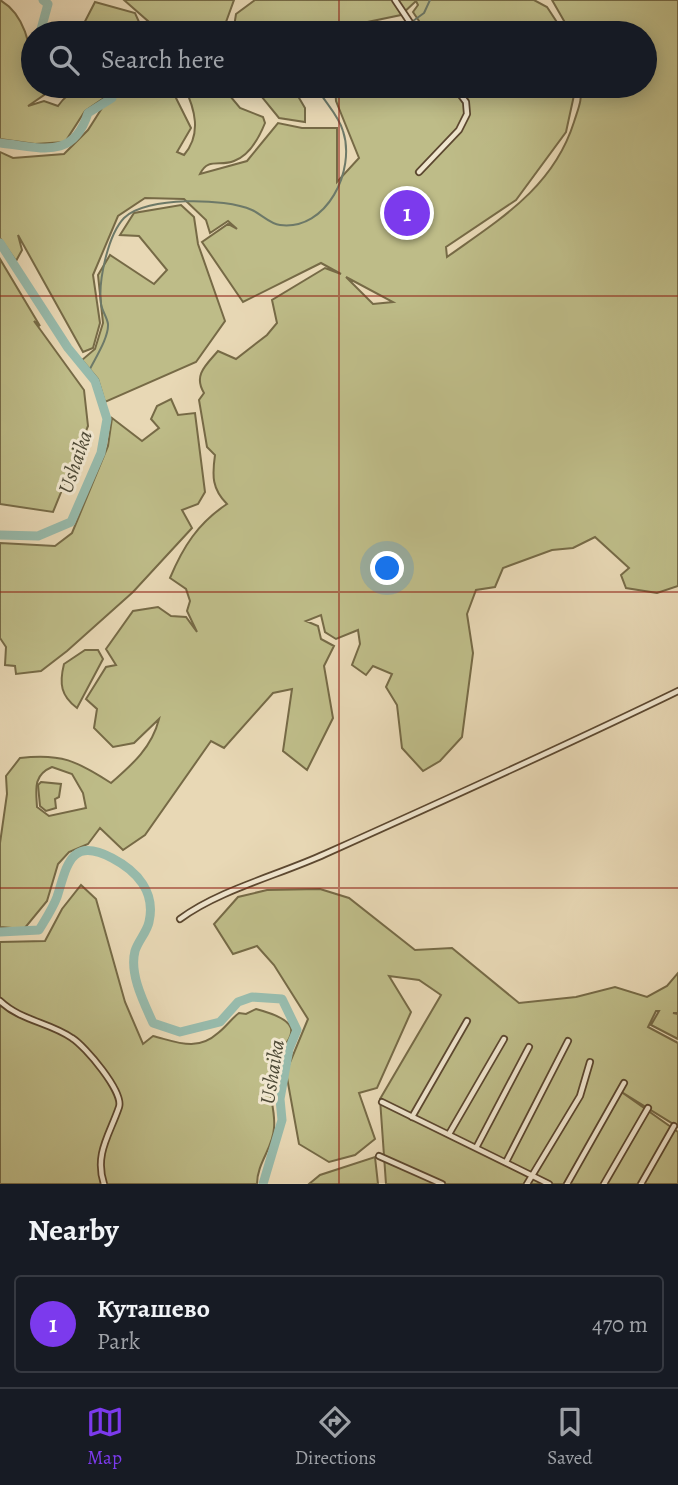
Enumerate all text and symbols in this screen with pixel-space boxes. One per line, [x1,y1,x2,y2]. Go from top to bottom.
search box [21,21,657,98]
icon: search [45,41,83,79]
text: Search here [101,42,225,77]
pin: 1 [384,187,430,239]
water label: Ushaika [51,426,99,497]
your location [370,551,404,585]
water label: Ushaika [253,1037,291,1106]
text: Nearby [28,1210,119,1250]
text: Куташево [97,1291,210,1326]
text: 1 [49,1309,57,1340]
text: 470 m [592,1309,648,1340]
text: Park [97,1326,140,1357]
tab: Map [86,1403,124,1471]
tab: Directions [295,1403,376,1471]
tab: Saved [547,1403,592,1471]

